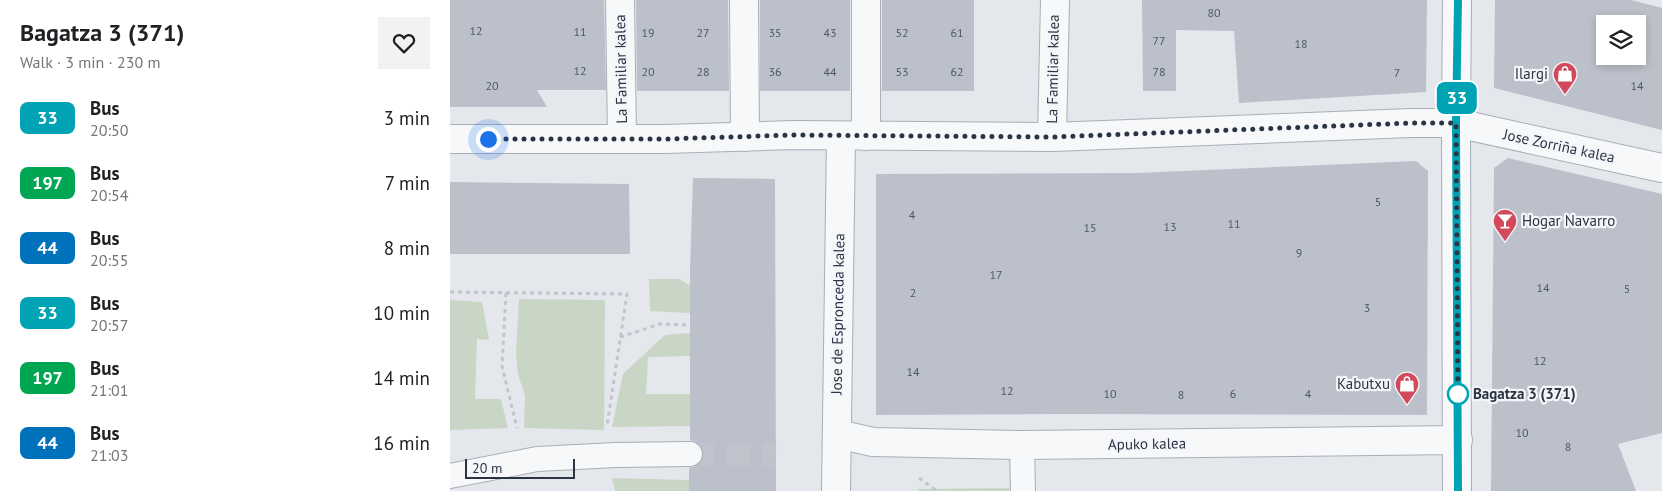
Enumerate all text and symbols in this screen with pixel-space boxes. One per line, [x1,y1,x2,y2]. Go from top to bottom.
house number: 80 [1207,5,1221,20]
street label: La Familiar kalea [610,14,631,124]
street label: La Familiar kalea [1042,14,1063,124]
map controls [1596,15,1646,65]
button: layers [1596,15,1646,65]
text: Bagatza 3 (371) [20,17,184,48]
button: heart [378,17,430,69]
house number: 12 [469,23,483,38]
house number: 11 [573,24,587,39]
house number: 19 [641,25,655,40]
house number: 27 [696,25,710,40]
house number: 35 [768,25,782,40]
house number: 43 [823,25,837,40]
house number: 52 [895,25,909,40]
house number: 61 [950,25,964,40]
house number: 77 [1152,33,1166,48]
house number: 18 [1294,36,1308,51]
text: Walk · 3 min · 230 m [20,52,160,72]
shop icon: Ilargi [1552,61,1578,95]
house number: 12 [573,63,587,78]
house number: 20 [641,64,655,79]
house number: 28 [696,64,710,79]
house number: 36 [768,64,782,79]
house number: 44 [823,64,837,79]
house number: 53 [895,64,909,79]
house number: 62 [950,64,964,79]
house number: 78 [1152,64,1166,79]
place label: Ilargi [1515,64,1548,83]
house number: 7 [1394,65,1400,80]
house number: 20 [485,78,499,93]
house number: 14 [1630,78,1644,93]
line badge: 33 [1434,82,1480,114]
text: 33 [1447,86,1467,109]
text: Bus [90,96,119,120]
text: 33 [37,106,58,129]
text: 3 min [384,106,430,130]
text: 20:50 [90,120,128,140]
street label: Jose Zorriña kalea [1501,124,1617,167]
your location [476,127,501,152]
text: Bus [90,161,119,185]
text: 197 [32,171,63,194]
text: 7 min [385,171,430,195]
text: 20:54 [90,185,128,205]
house number: 5 [1375,194,1381,209]
house number: 4 [909,207,916,222]
bar icon: Hogar Navarro [1492,208,1518,242]
place label: Hogar Navarro [1522,211,1615,230]
house number: 11 [1227,216,1241,231]
house number: 13 [1163,219,1177,234]
house number: 15 [1083,220,1097,235]
text: Bus [90,226,119,250]
street label: Jose de Espronceda kalea [827,233,848,396]
text: 44 [37,236,58,259]
text: 8 min [384,236,430,260]
house number: 9 [1296,245,1302,260]
text: 20:55 [90,250,128,270]
house number: 17 [989,267,1003,282]
house number: 14 [1536,280,1550,295]
house number: 5 [1624,281,1630,296]
house number: 2 [910,285,916,300]
text: Bus [90,291,119,315]
house number: 3 [1364,300,1370,315]
text: 33 [37,301,58,324]
text: 10 min [373,301,430,325]
text: 20:57 [90,315,128,335]
house number: 12 [1533,353,1547,368]
text: Bus [90,356,119,380]
house number: 14 [906,364,920,379]
text: 197 [32,366,63,389]
text: 14 min [373,366,430,390]
shop icon: Kabutxu [1394,371,1420,405]
place label: Kabutxu [1337,374,1390,393]
text: 21:01 [90,380,128,400]
house number: 12 [1000,383,1014,398]
marker: Bagatza 3 (371) [1447,383,1469,405]
place label: Bagatza 3 (371) [1473,384,1576,403]
house number: 10 [1103,386,1117,401]
house number: 6 [1230,386,1236,401]
house number: 4 [1305,386,1312,401]
house number: 8 [1178,387,1184,402]
text: Bus [90,421,119,445]
house number: 10 [1515,425,1529,440]
text: 44 [37,431,58,454]
text: 16 min [373,431,430,455]
street label: Apuko kalea [1108,433,1186,454]
house number: 8 [1565,439,1571,454]
text: 21:03 [90,445,128,465]
scale bar [465,456,575,479]
text: 20 m [472,459,502,477]

